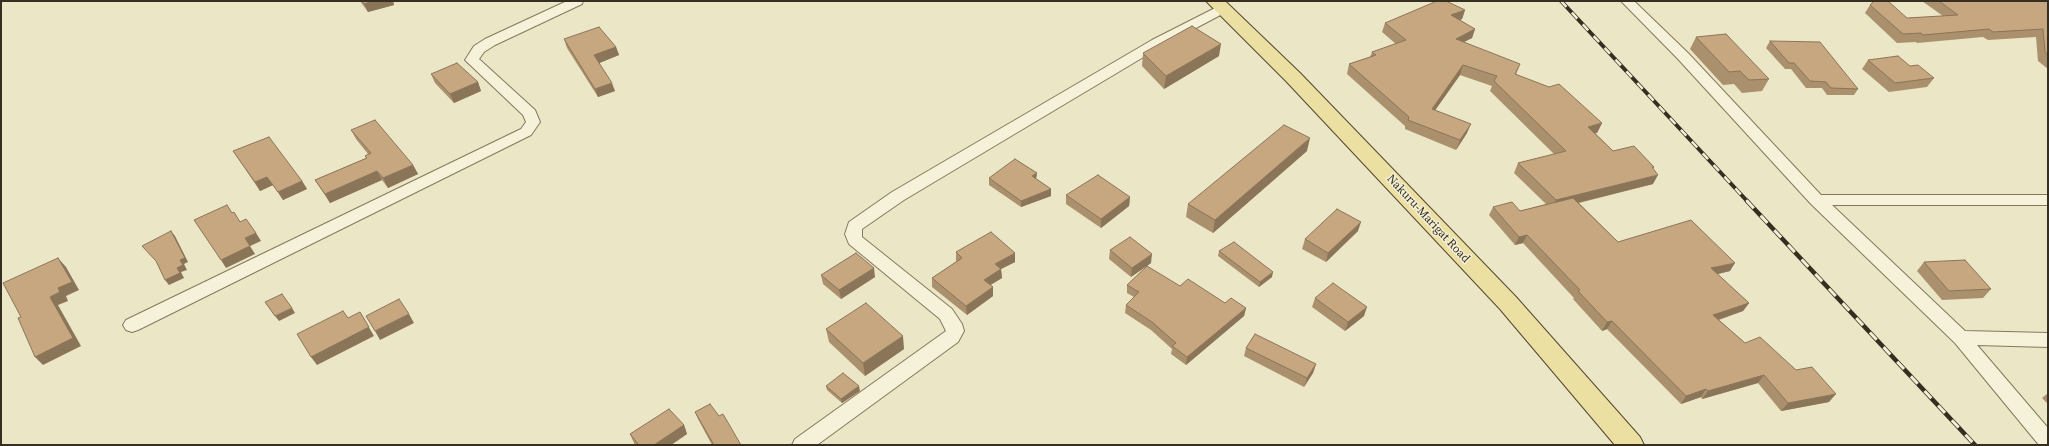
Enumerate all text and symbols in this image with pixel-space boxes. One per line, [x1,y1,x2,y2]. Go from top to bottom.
street label: Nakuru-Marigat Road [1383,172,1473,266]

